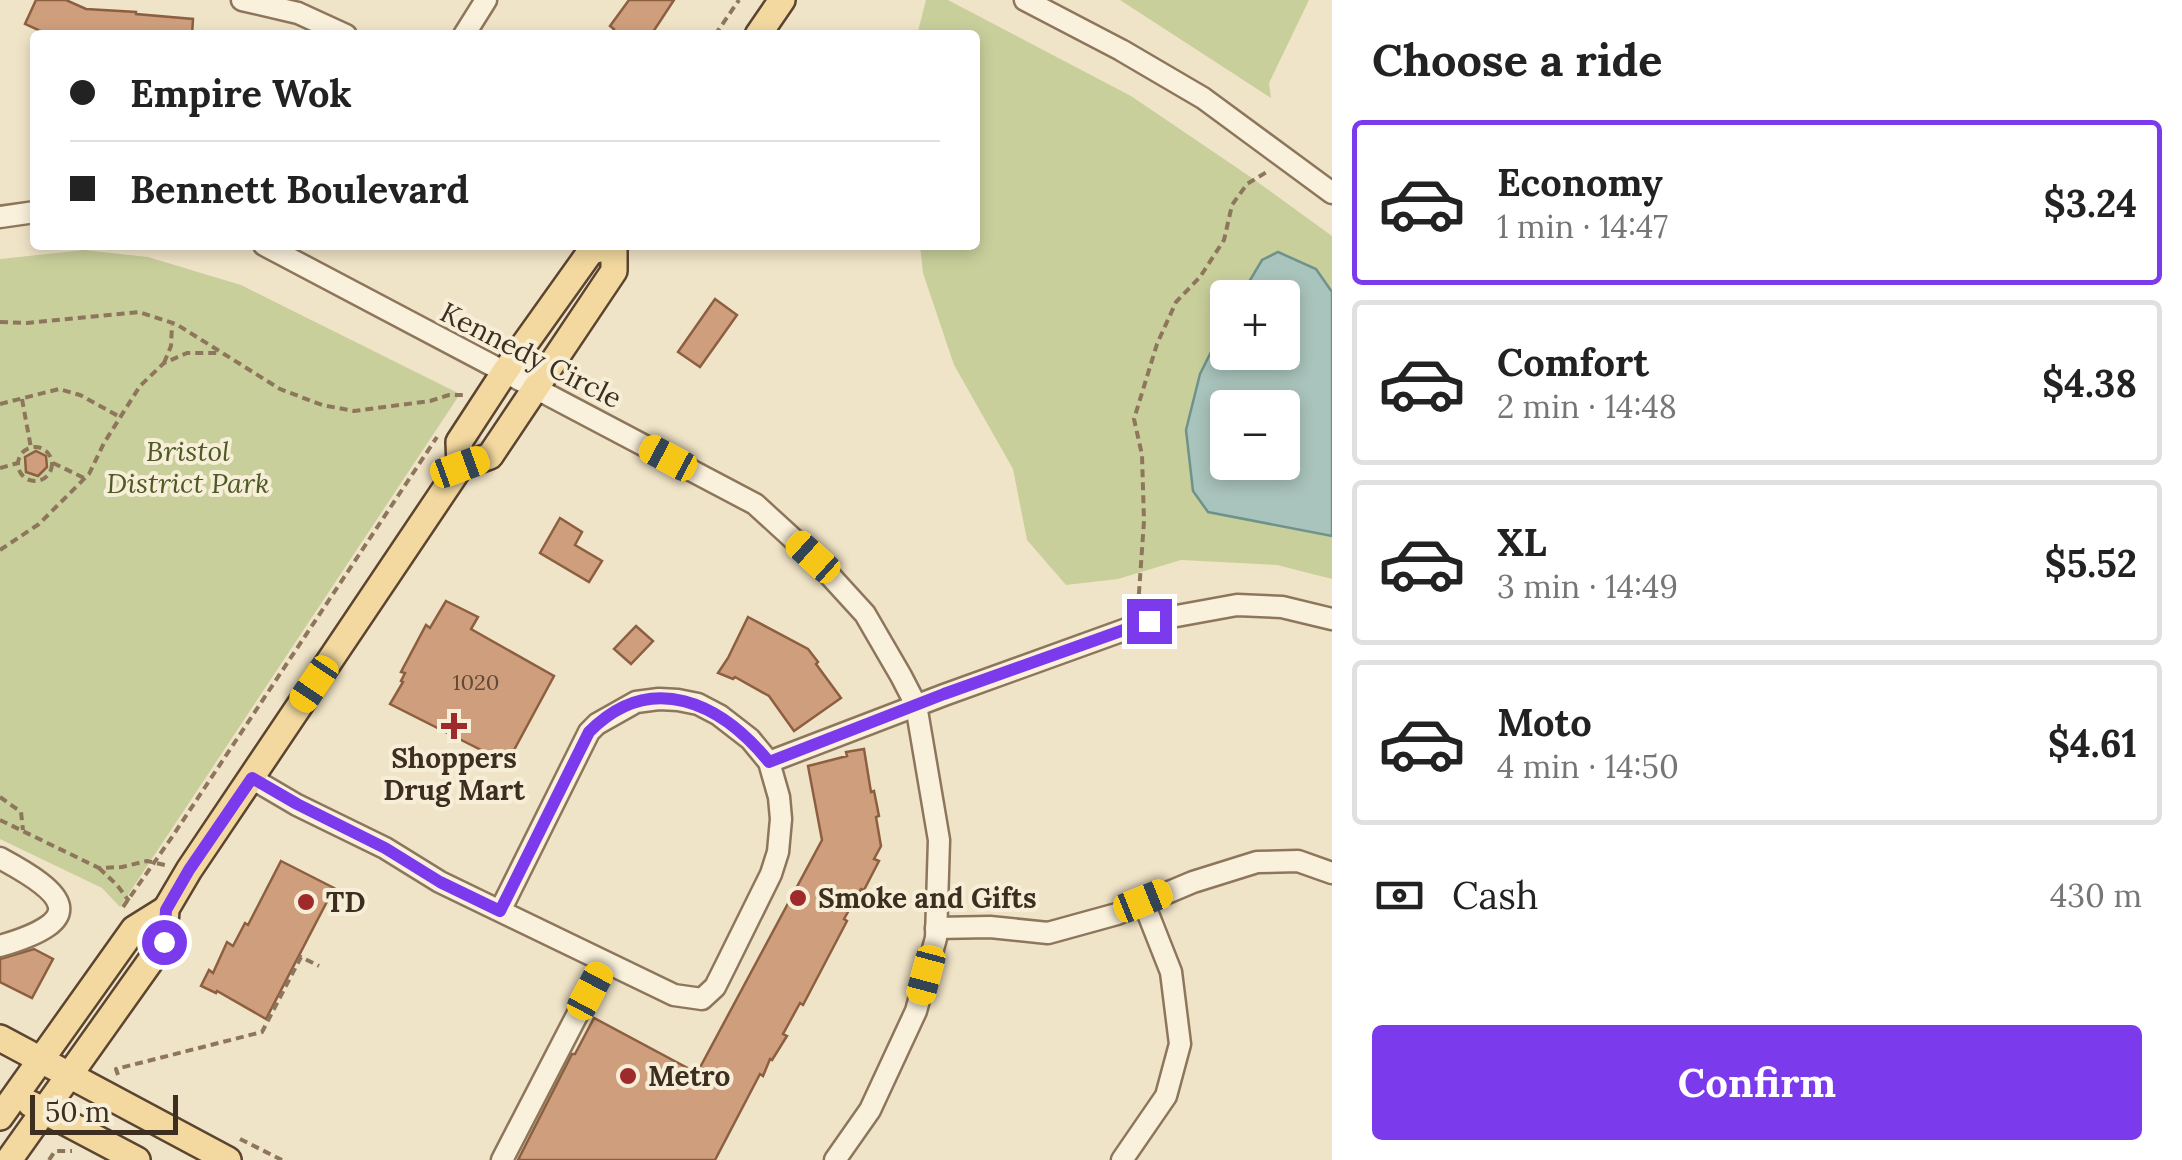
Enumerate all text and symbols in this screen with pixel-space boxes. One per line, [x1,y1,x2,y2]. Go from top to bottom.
text: Choose a ride [1372,31,1662,88]
text: Empire Wok [130,69,352,117]
icon: car [1377,158,1467,248]
text: Economy [1497,158,1663,206]
text: Bennett Boulevard [130,165,469,213]
text: $3.24 [2043,179,2137,227]
text: 1 min · 14:47 [1497,206,1668,247]
map controls [1210,280,1300,480]
button: + [1210,280,1300,370]
street label: Kennedy Circle [434,294,628,416]
icon: car [1377,338,1467,428]
text: Comfort [1497,338,1649,386]
text: $4.38 [2042,359,2137,407]
text: 2 min · 14:48 [1497,386,1677,427]
button: − [1210,390,1300,480]
car [634,431,702,485]
park label: Bristol District Park [106,433,270,501]
car [427,443,493,491]
icon: car [1377,518,1467,608]
text: XL [1497,518,1547,566]
car [781,526,845,588]
text: $5.52 [2045,539,2137,587]
text: 3 min · 14:49 [1497,566,1678,607]
route end [1127,599,1172,644]
car [285,651,343,717]
house number: 1020 [453,668,500,696]
icon: car [1377,698,1467,788]
text: Moto [1497,698,1592,746]
marker: Shoppers Drug Mart [443,715,465,737]
text: $4.61 [2048,719,2137,767]
place label: Shoppers Drug Mart [383,740,525,808]
text: 4 min · 14:50 [1497,746,1679,787]
icon: cash [1372,868,1427,923]
text: Cash [1452,871,1539,919]
text: 430 m [2050,875,2142,916]
car [1110,876,1176,926]
place label: Smoke and Gifts [818,880,1037,916]
place label: TD [326,884,365,920]
marker: Smoke and Gifts [787,887,809,909]
marker: TD [295,891,317,913]
route start [142,920,187,965]
car [904,942,948,1008]
car [563,957,617,1025]
button: Confirm [1372,1025,2142,1140]
place label: Metro [648,1058,730,1094]
marker: Metro [617,1065,639,1087]
scale bar [30,1090,178,1134]
text: 50 m [45,1094,110,1130]

